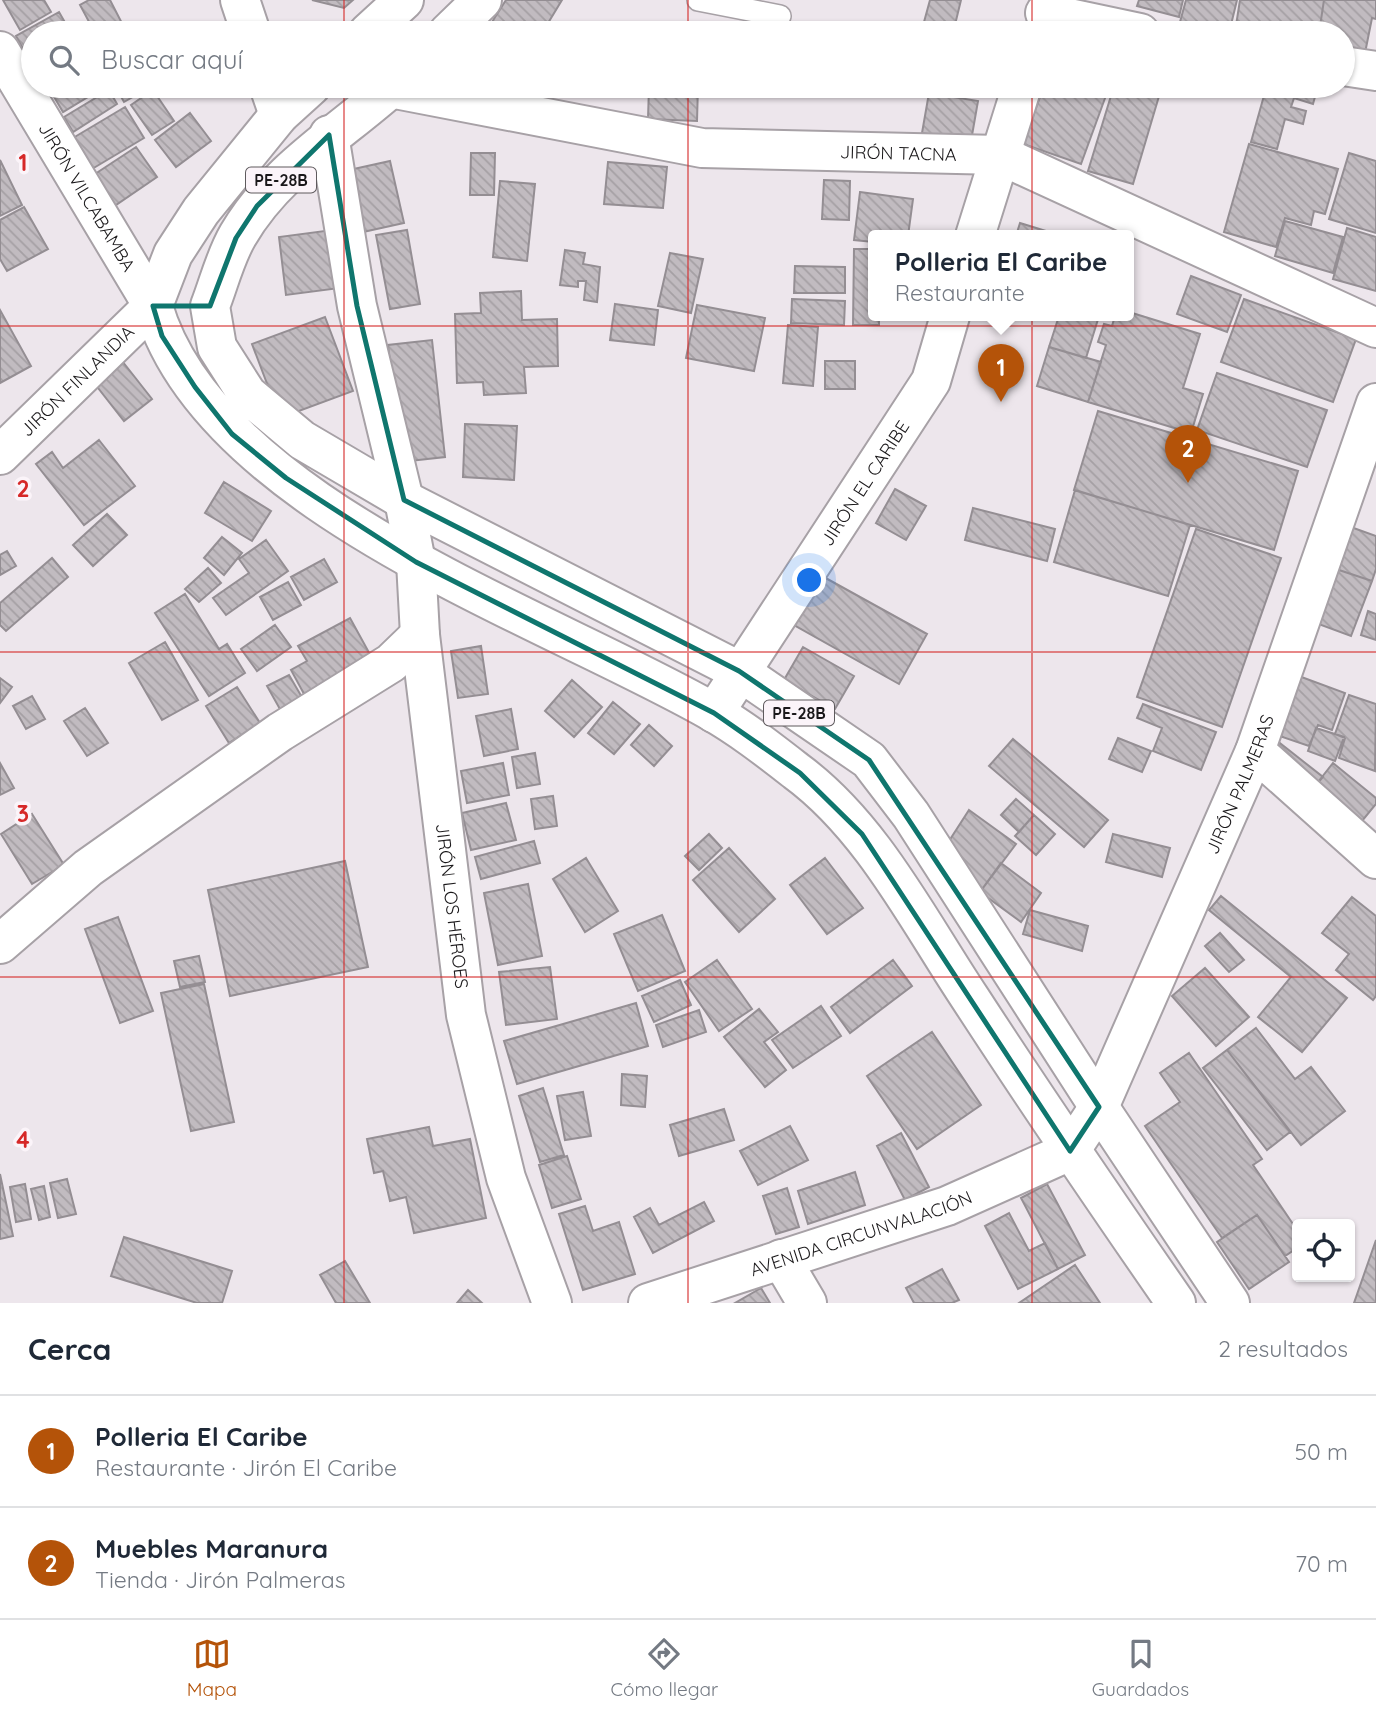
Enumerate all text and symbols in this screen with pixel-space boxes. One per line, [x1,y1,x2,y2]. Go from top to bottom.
search box [21,21,1355,98]
icon: search [45,41,83,79]
text: Buscar aquí [101,43,243,76]
street label: JIRÓN VILCABAMBA [34,118,141,276]
street label: JIRÓN TACNA [840,140,957,165]
text: 1 [19,148,27,177]
road number: PE-28B [246,168,316,192]
popup [868,230,1134,321]
text: Polleria El Caribe [895,245,1107,278]
text: Restaurante [895,278,1025,307]
street label: JIRÓN FINLANDIA [15,320,139,441]
pin: 1 [978,344,1024,402]
street label: JIRÓN EL CARIBE [815,416,914,550]
pin: 2 [1165,425,1211,483]
text: 2 [16,474,30,503]
your location [792,563,826,597]
road number: PE-28B [764,700,834,726]
street label: JIRÓN PALMERAS [1200,711,1278,857]
text: 3 [17,799,29,828]
street label: JIRÓN LOS HÉROES [431,822,474,990]
text: 4 [16,1125,30,1154]
street label: AVENIDA CIRCUNVALACIÓN [747,1185,975,1281]
map controls [1292,1219,1355,1282]
button: locate [1292,1219,1355,1282]
text: Cerca [28,1330,111,1368]
text: 2 resultados [1218,1334,1348,1363]
text: Polleria El Caribe [95,1420,308,1453]
text: 1 [47,1437,55,1466]
text: 50 m [1295,1437,1348,1466]
text: Restaurante · Jirón El Caribe [95,1453,397,1482]
text: Muebles Maranura [95,1532,328,1565]
text: 2 [44,1549,58,1578]
text: 70 m [1295,1549,1348,1578]
text: Tienda · Jirón Palmeras [95,1565,346,1594]
tab: Mapa [187,1635,237,1701]
tab: Cómo llegar [611,1635,718,1701]
tab: Guardados [1092,1635,1189,1701]

